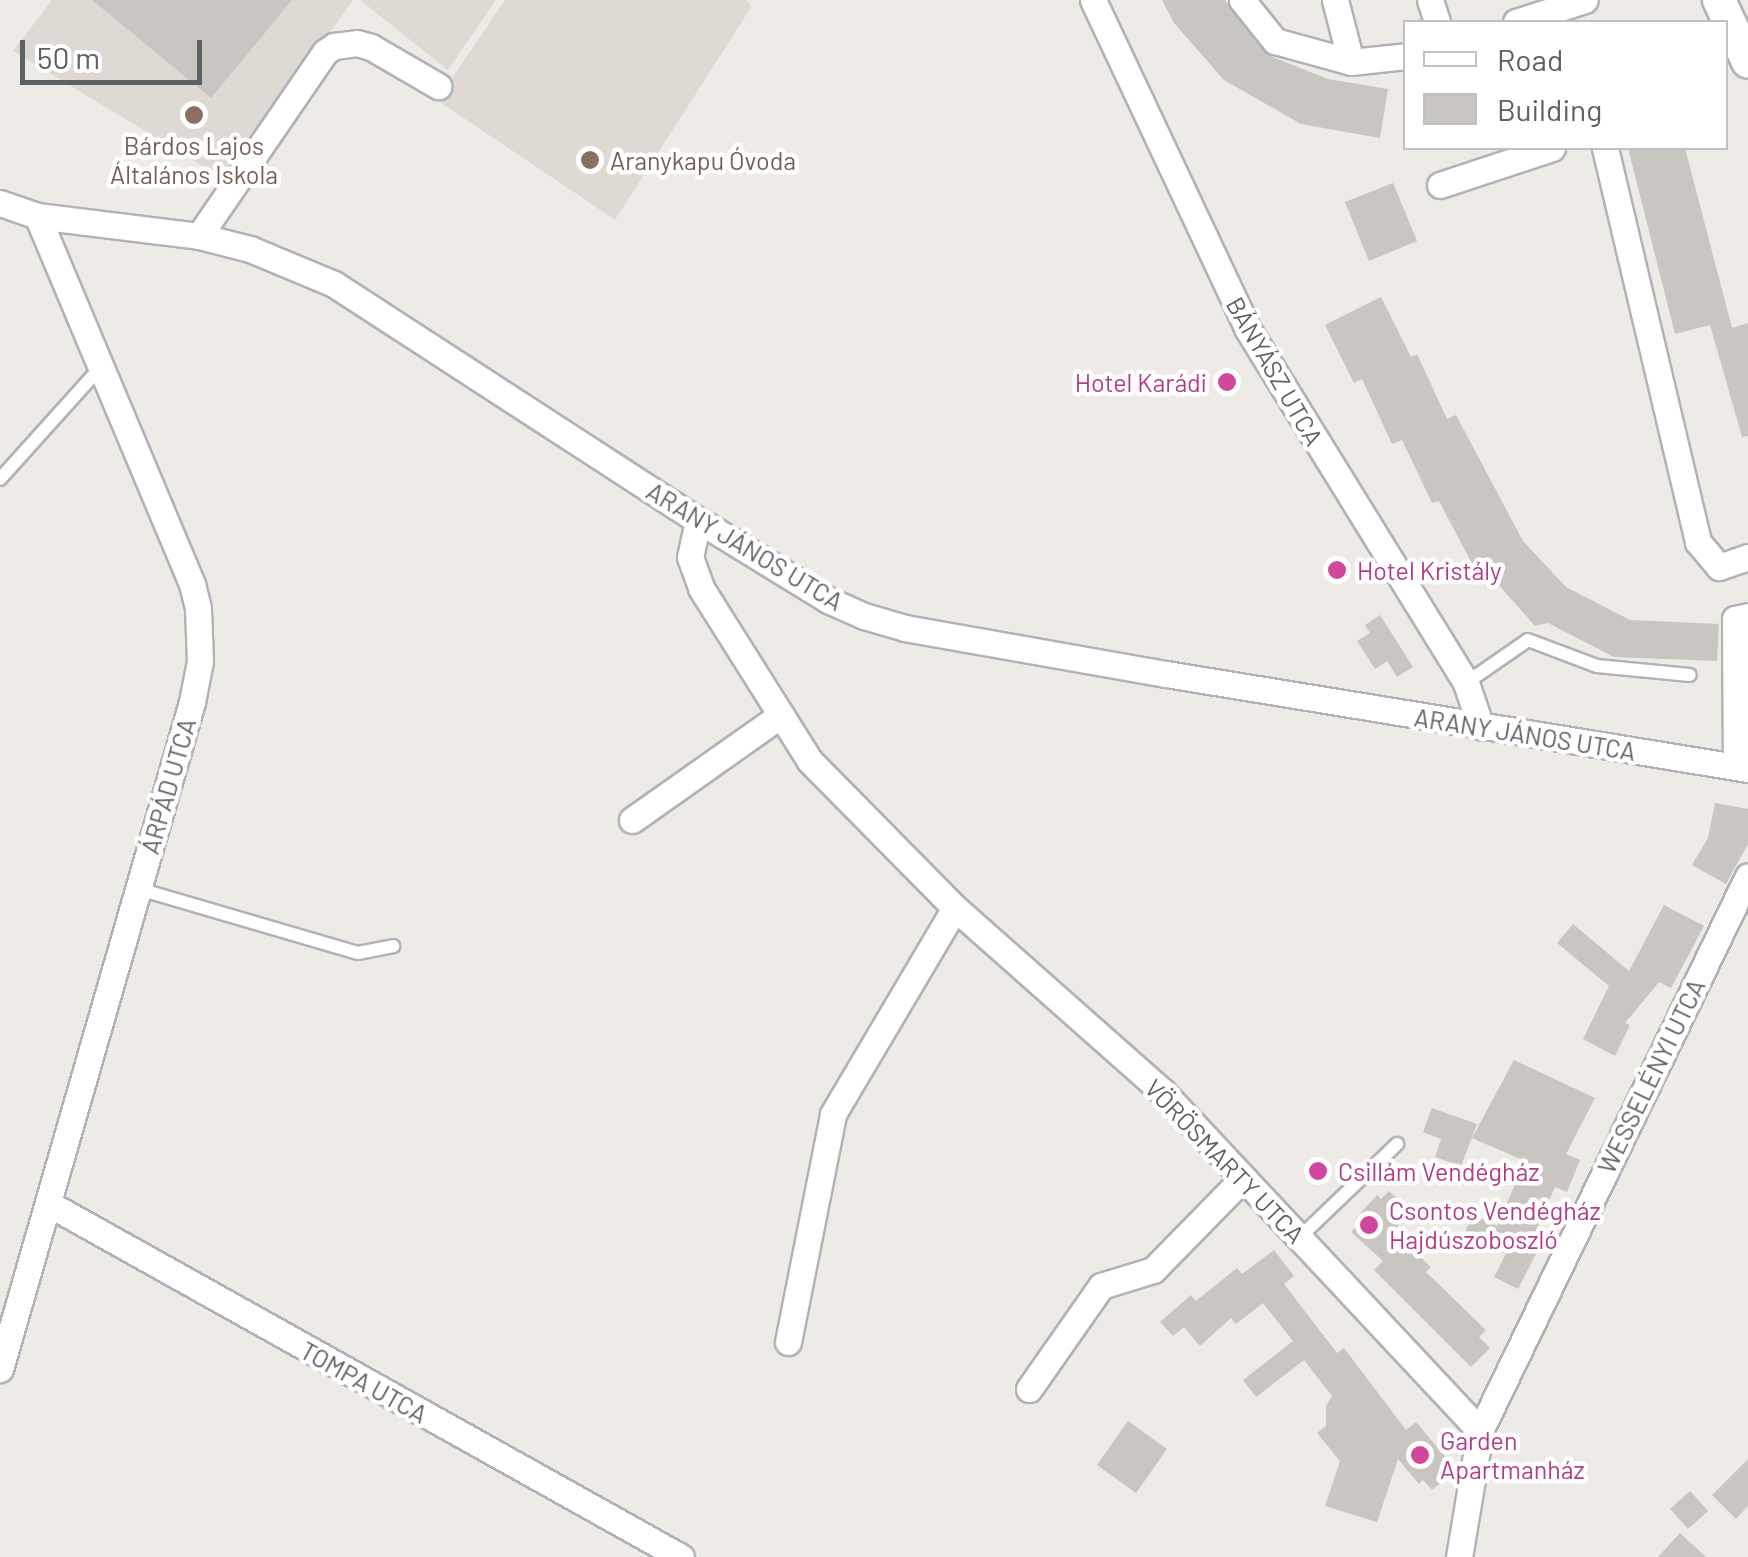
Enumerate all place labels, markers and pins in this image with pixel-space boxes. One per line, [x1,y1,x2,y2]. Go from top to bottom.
marker: Bárdos Lajos Általános Iskola [183,104,205,126]
place label: Bárdos Lajos Általános Iskola [110,131,278,190]
place label: Aranykapu Óvoda [610,145,796,175]
marker: Aranykapu Óvoda [579,149,601,171]
place label: Hotel Karádi [1075,367,1207,397]
marker: Hotel Karádi [1216,371,1238,393]
place label: Hotel Kristály [1357,555,1501,585]
marker: Hotel Kristály [1326,559,1348,581]
place label: Csillám Vendégház [1338,1156,1539,1186]
marker: Csillám Vendégház [1307,1160,1329,1182]
place label: Csontos Vendégház Hajdúszoboszló [1389,1196,1600,1255]
marker: Csontos Vendégház Hajdúszoboszló [1358,1214,1380,1236]
place label: Garden Apartmanház [1440,1426,1585,1485]
marker: Garden Apartmanház [1409,1444,1431,1466]

